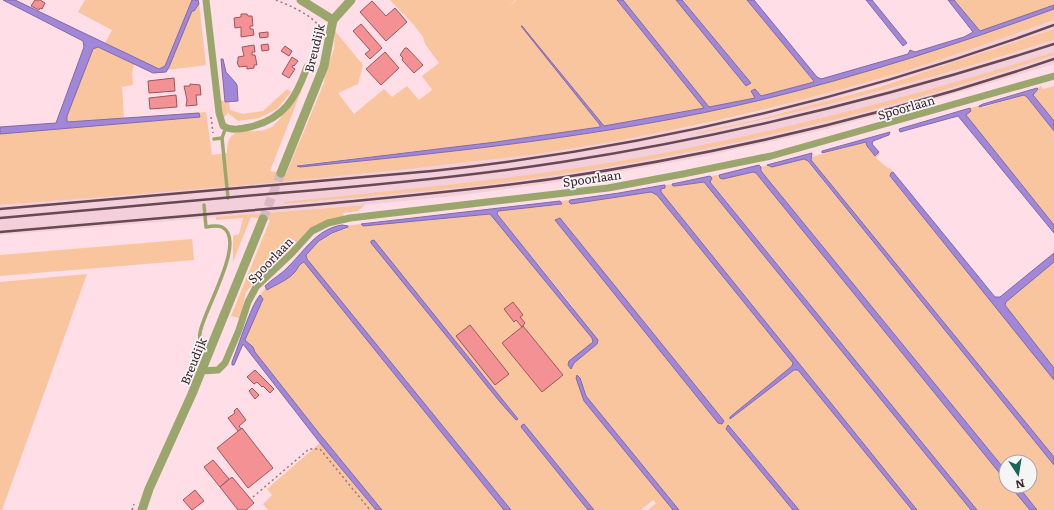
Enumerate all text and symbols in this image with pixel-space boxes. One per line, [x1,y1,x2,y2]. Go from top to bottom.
street label: Breudijk [299,21,329,74]
street label: Spoorlaan [875,90,937,124]
street label: Spoorlaan [562,165,622,191]
street label: Spoorlaan [243,233,297,287]
street label: Breudijk [175,334,211,387]
north arrow [998,454,1038,494]
text: N [1014,476,1026,494]

